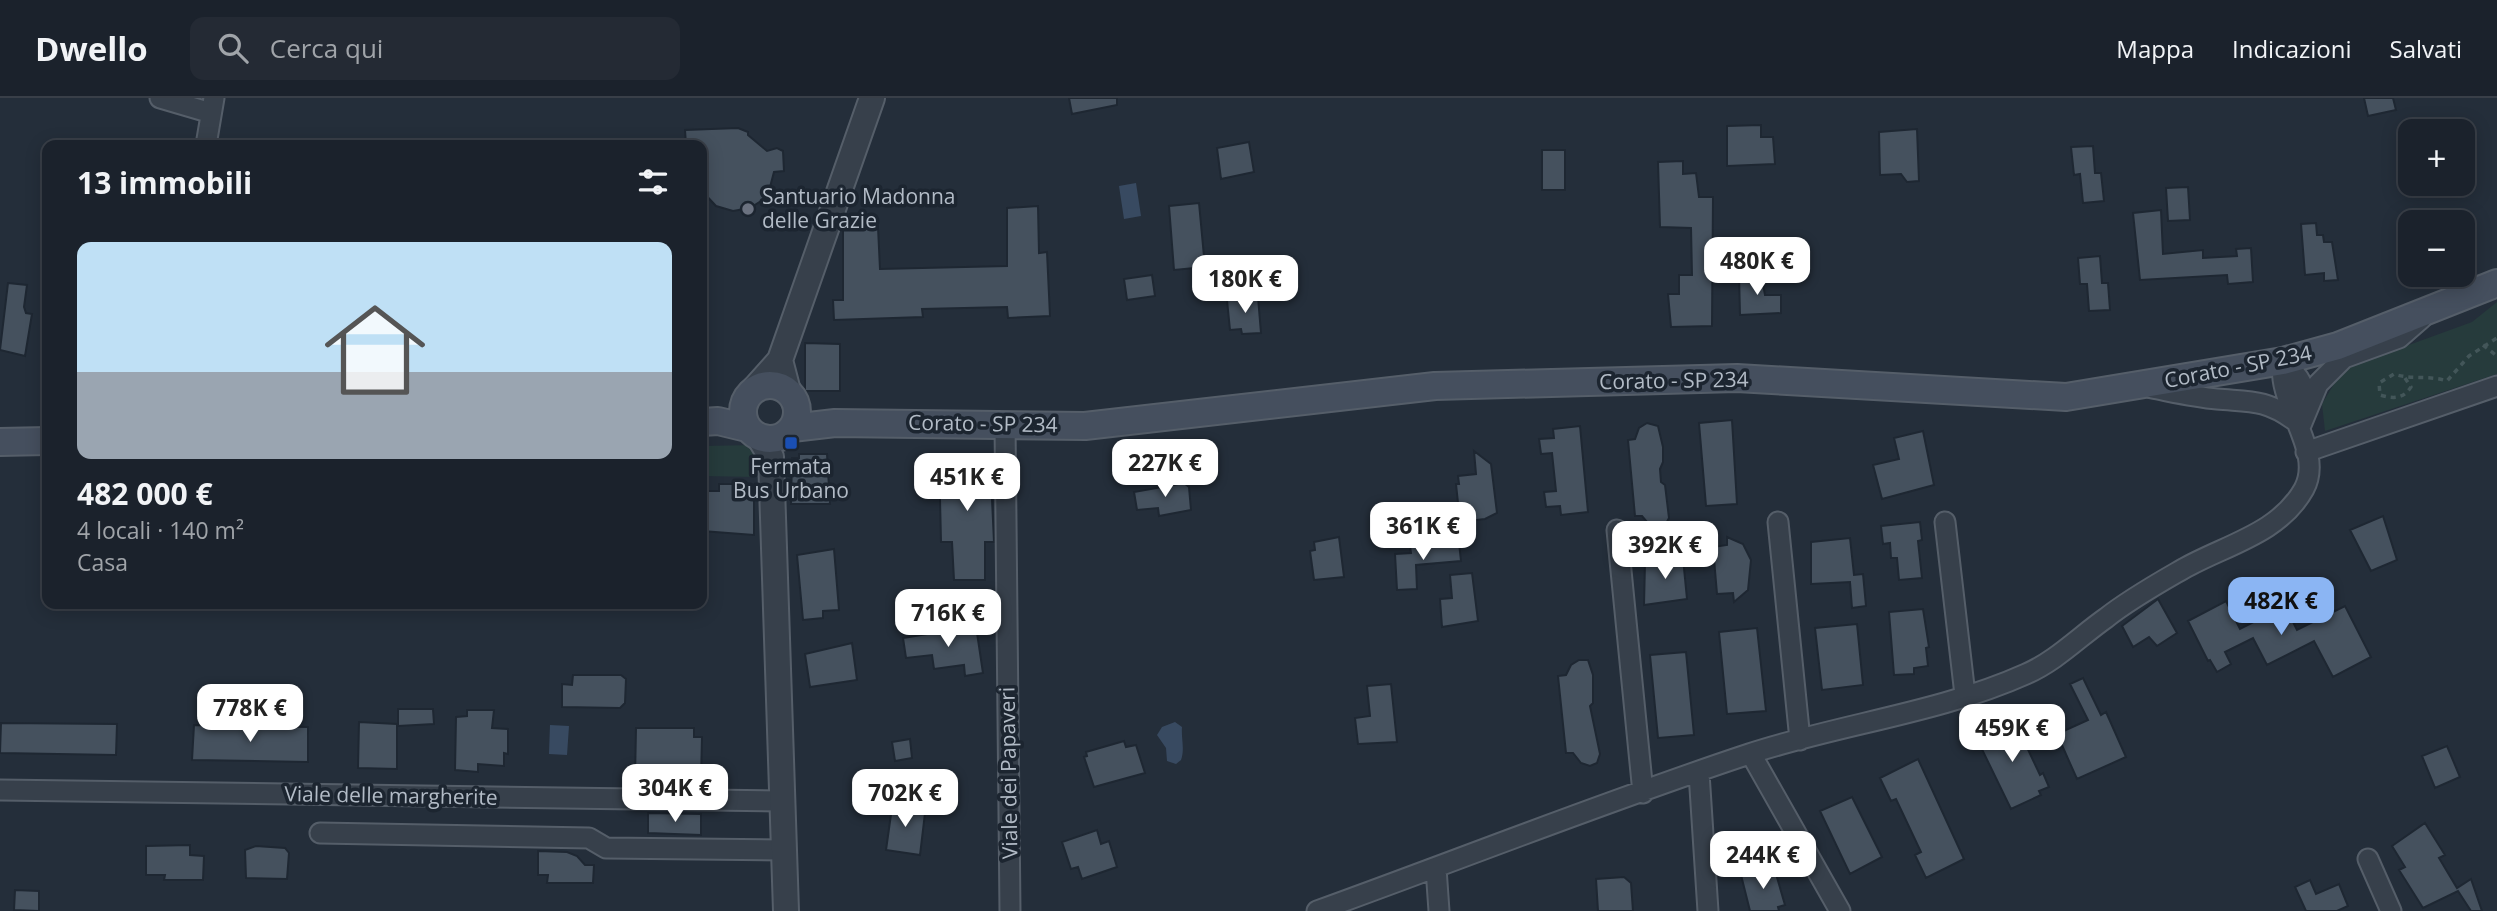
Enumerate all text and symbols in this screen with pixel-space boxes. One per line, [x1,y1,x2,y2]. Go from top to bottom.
search box [190,17,680,80]
text: Dwello [35,26,148,71]
icon: search [214,29,252,67]
text: Cerca qui [270,30,383,66]
text: Mappa [2116,32,2194,65]
text: Indicazioni [2232,32,2352,65]
text: Salvati [2390,32,2462,65]
map controls [2398,119,2475,287]
button: + [2398,119,2475,196]
text: 13 immobili [77,162,252,203]
icon: filters [634,163,672,201]
place label: Santuario Madonna delle Grazie [762,182,956,234]
marker: Santuario Madonna delle Grazie [740,201,756,217]
button: − [2398,210,2475,287]
pin: 480K € [1700,238,1814,297]
text: 480K € [1720,244,1794,276]
pin: 180K € [1188,256,1302,315]
text: 180K € [1208,262,1282,294]
icon: home [312,287,438,413]
street label: Corato - SP 234 [2162,338,2314,394]
street label: Corato - SP 234 [1599,365,1749,395]
street label: Corato - SP 234 [908,408,1058,438]
marker: Fermata Bus Urbano [783,435,799,451]
pin: 227K € [1108,440,1222,499]
text: 227K € [1128,446,1202,478]
place label: Fermata Bus Urbano [733,452,849,504]
pin: 451K € [910,454,1024,513]
text: 451K € [930,460,1004,492]
text: 482 000 € [77,473,213,514]
pin: 361K € [1366,503,1480,562]
text: 361K € [1386,509,1460,541]
text: 4 locali · 140 m² [77,514,244,546]
pin: 392K € [1608,522,1722,581]
text: 392K € [1628,528,1702,560]
text: Casa [77,546,128,578]
pin: 482K € [2224,578,2338,637]
text: 482K € [2244,584,2318,616]
pin: 716K € [891,589,1005,649]
text: 716K € [911,596,985,628]
pin: 778K € [193,684,307,744]
street label: Viale dei Papaveri [992,687,1024,859]
text: 778K € [213,691,287,723]
pin: 459K € [1955,704,2069,764]
text: 459K € [1975,711,2049,743]
pin: 304K € [618,764,732,824]
pin: 702K € [848,770,962,829]
text: 304K € [638,771,712,803]
text: 702K € [868,776,942,808]
street label: Viale delle margherite [284,779,498,811]
pin: 244K € [1706,832,1820,891]
text: 244K € [1726,838,1800,870]

